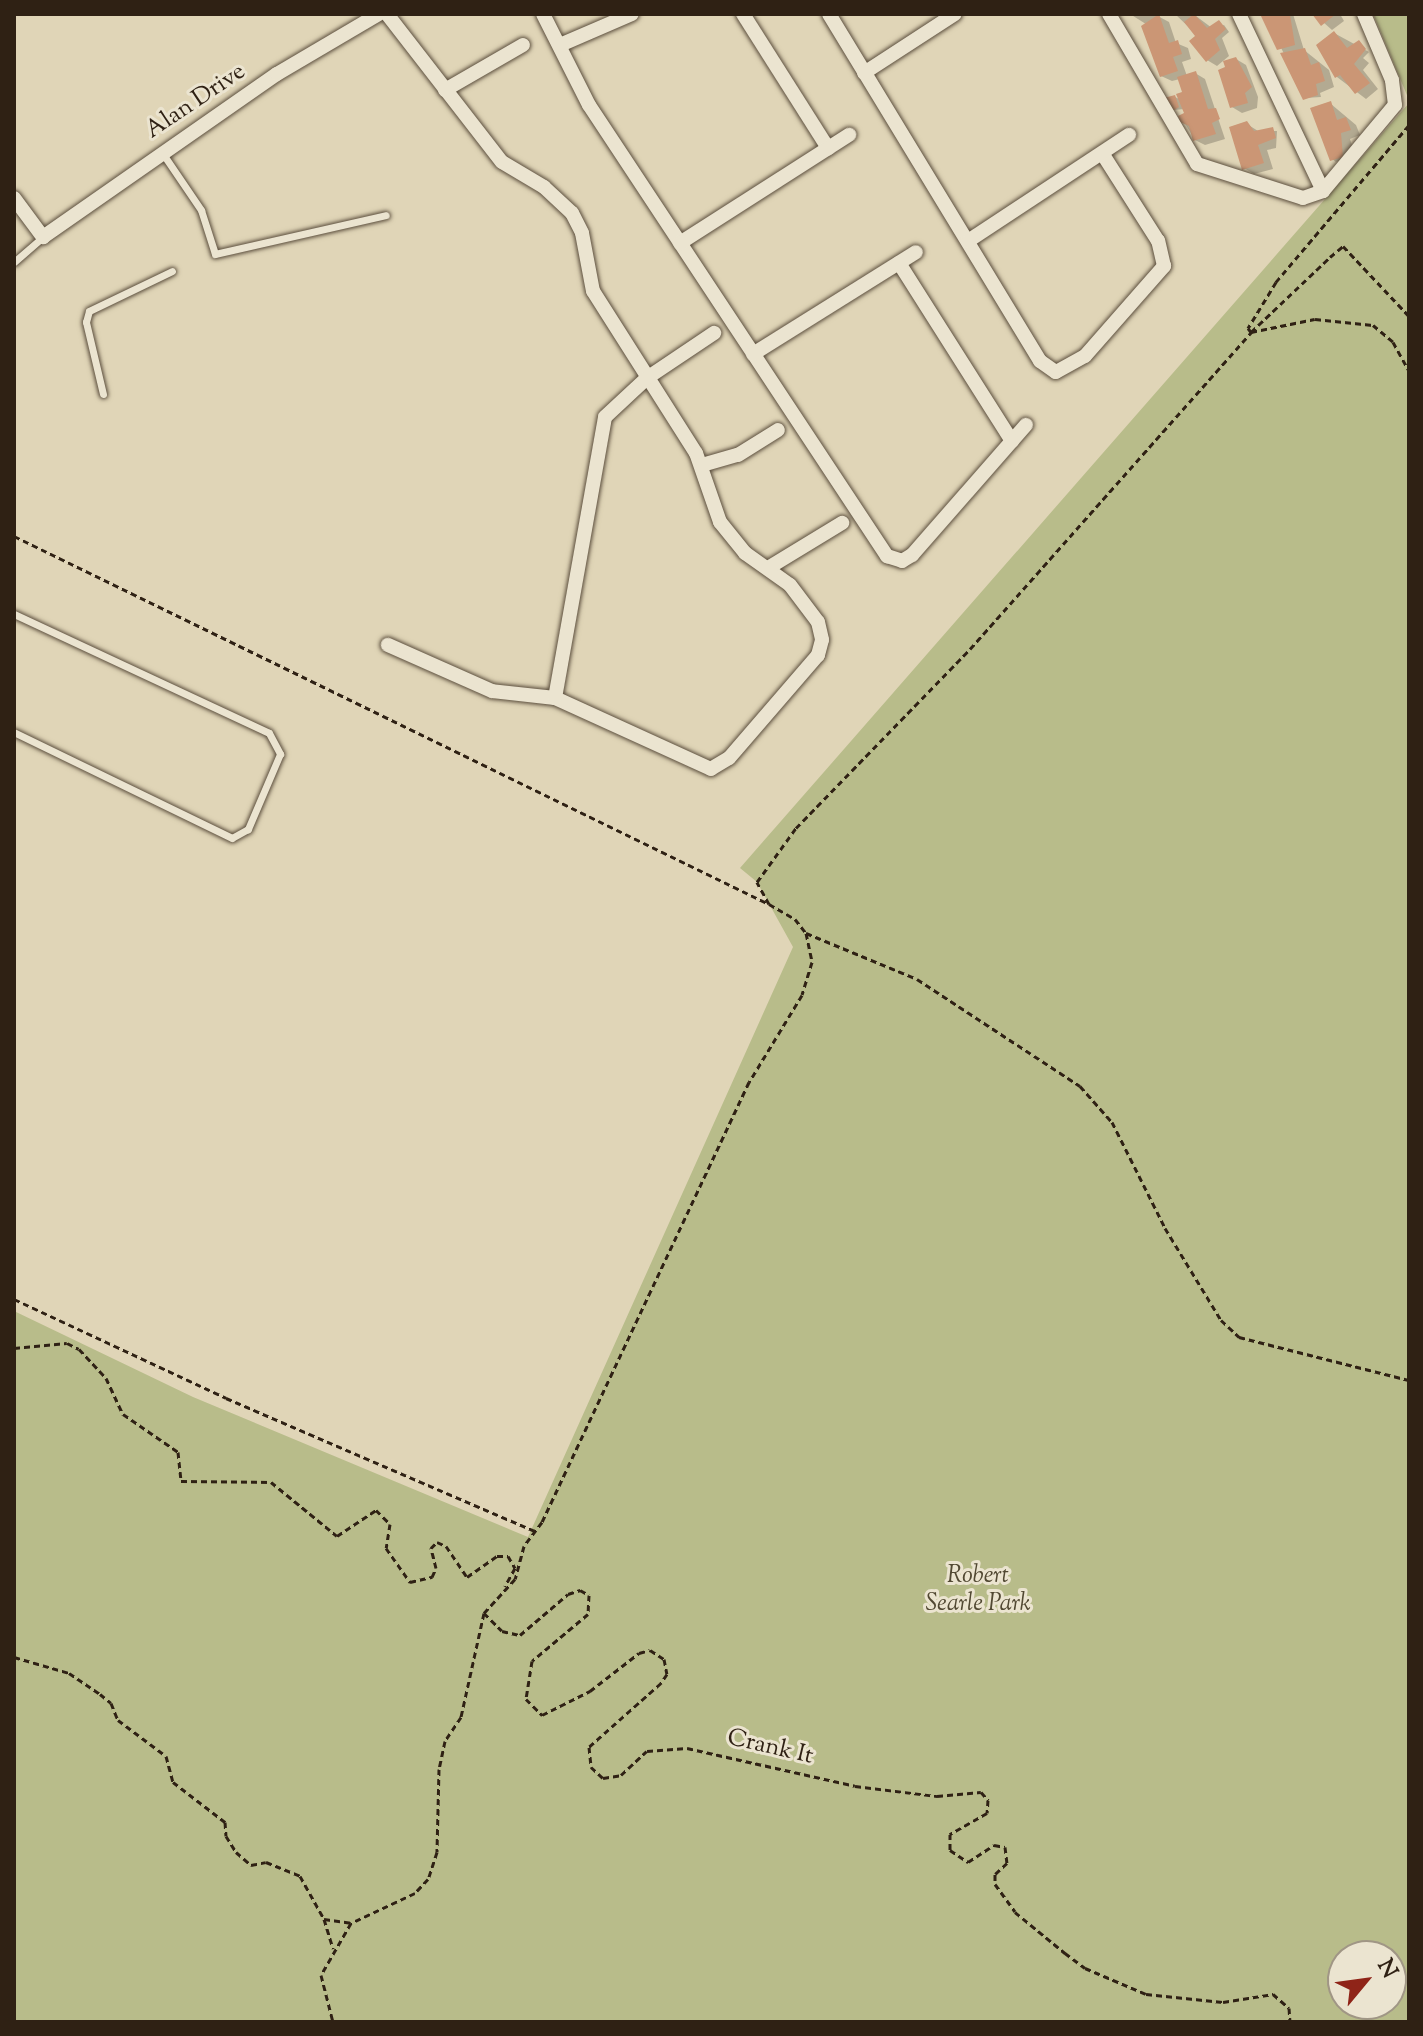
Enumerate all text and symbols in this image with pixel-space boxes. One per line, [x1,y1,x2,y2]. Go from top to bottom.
street label: Alan Drive [141,58,251,146]
park label: Robert Searle Park [925,1563,1031,1619]
street label: Crank It [724,1724,816,1772]
north arrow [1327,1940,1407,2020]
text: N [1368,1954,1404,1985]

